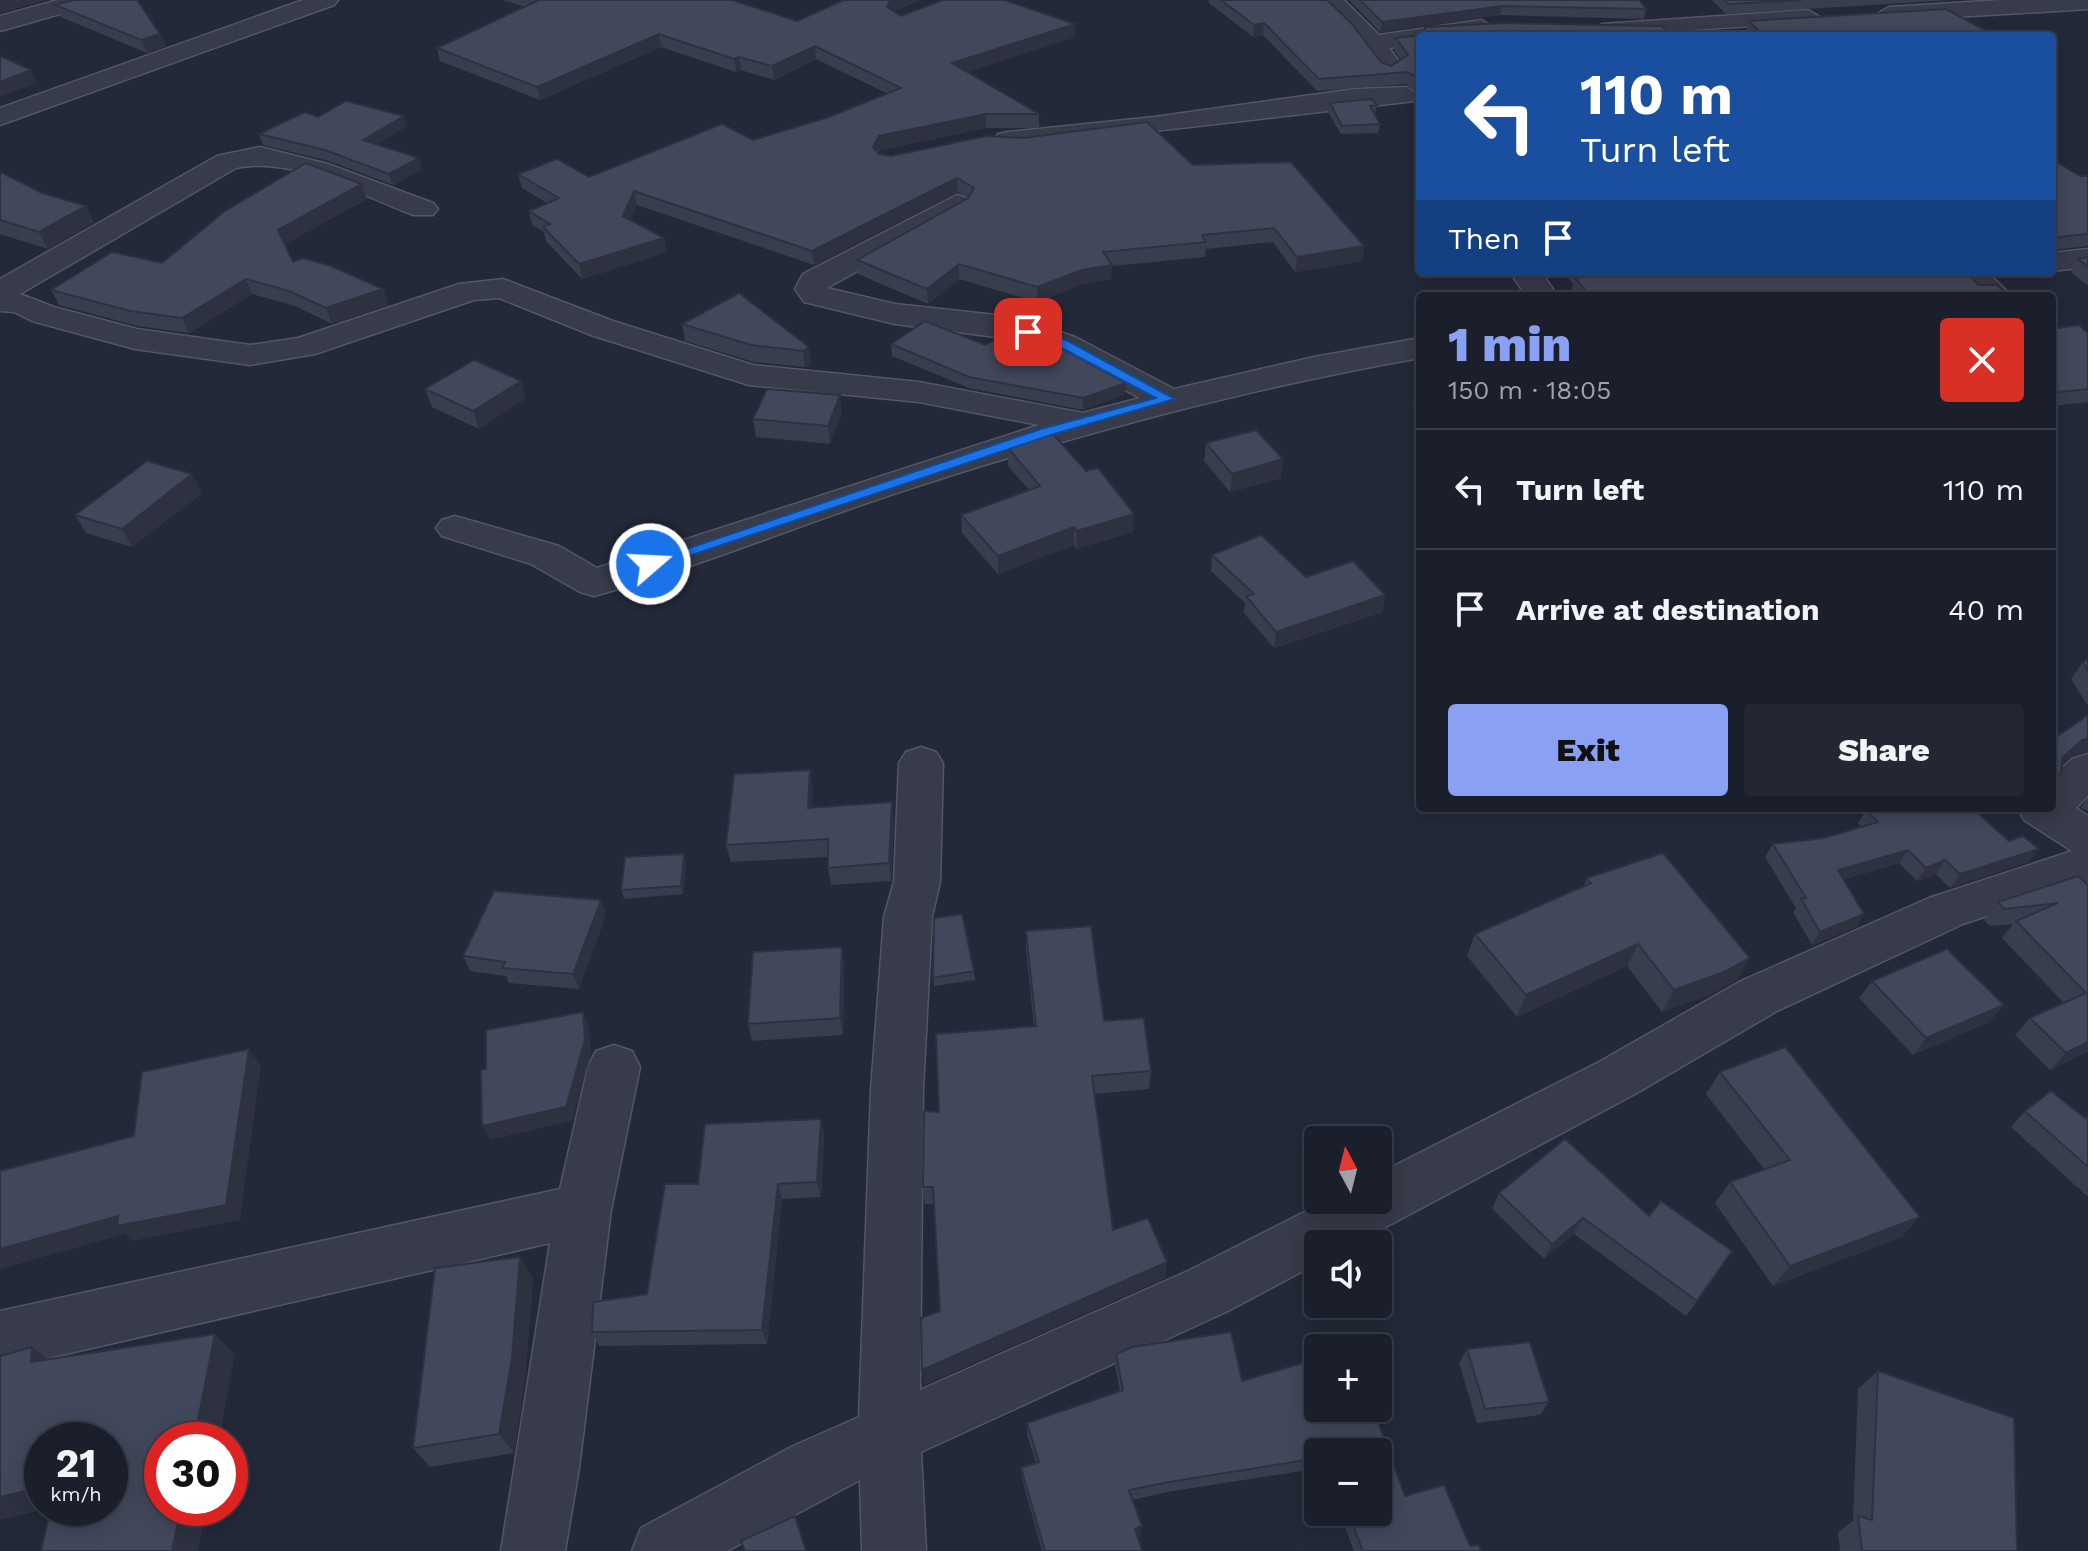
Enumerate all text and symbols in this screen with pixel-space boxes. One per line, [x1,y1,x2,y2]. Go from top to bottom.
text: 110 m [1580,62,1733,128]
icon: left [1448,64,1552,168]
text: Turn left [1580,129,1730,171]
icon: arrive [1536,216,1580,260]
text: Then [1448,221,1520,256]
pin [994,298,1062,366]
icon: arrive [1006,310,1050,354]
text: 1 min [1448,316,1571,373]
button: close [1940,318,2024,402]
text: 150 m · 18:05 [1448,375,1611,405]
icon: left [1448,467,1492,511]
text: Turn left [1516,472,1644,507]
text: 110 m [1943,472,2024,507]
position arrow [608,522,692,606]
icon: arrive [1448,587,1492,631]
text: Arrive at destination [1516,592,1820,627]
text: 40 m [1948,592,2024,627]
button: Exit [1448,704,1728,796]
button: Share [1744,704,2024,796]
north arrow [1304,1126,1392,1214]
map controls [1304,1126,1392,1526]
button: sound [1304,1230,1392,1318]
button: + [1304,1334,1392,1422]
speed limit sign: 30 [144,1422,248,1526]
button: − [1304,1438,1392,1526]
text: 21 [55,1440,97,1487]
text: km/h [50,1482,102,1506]

